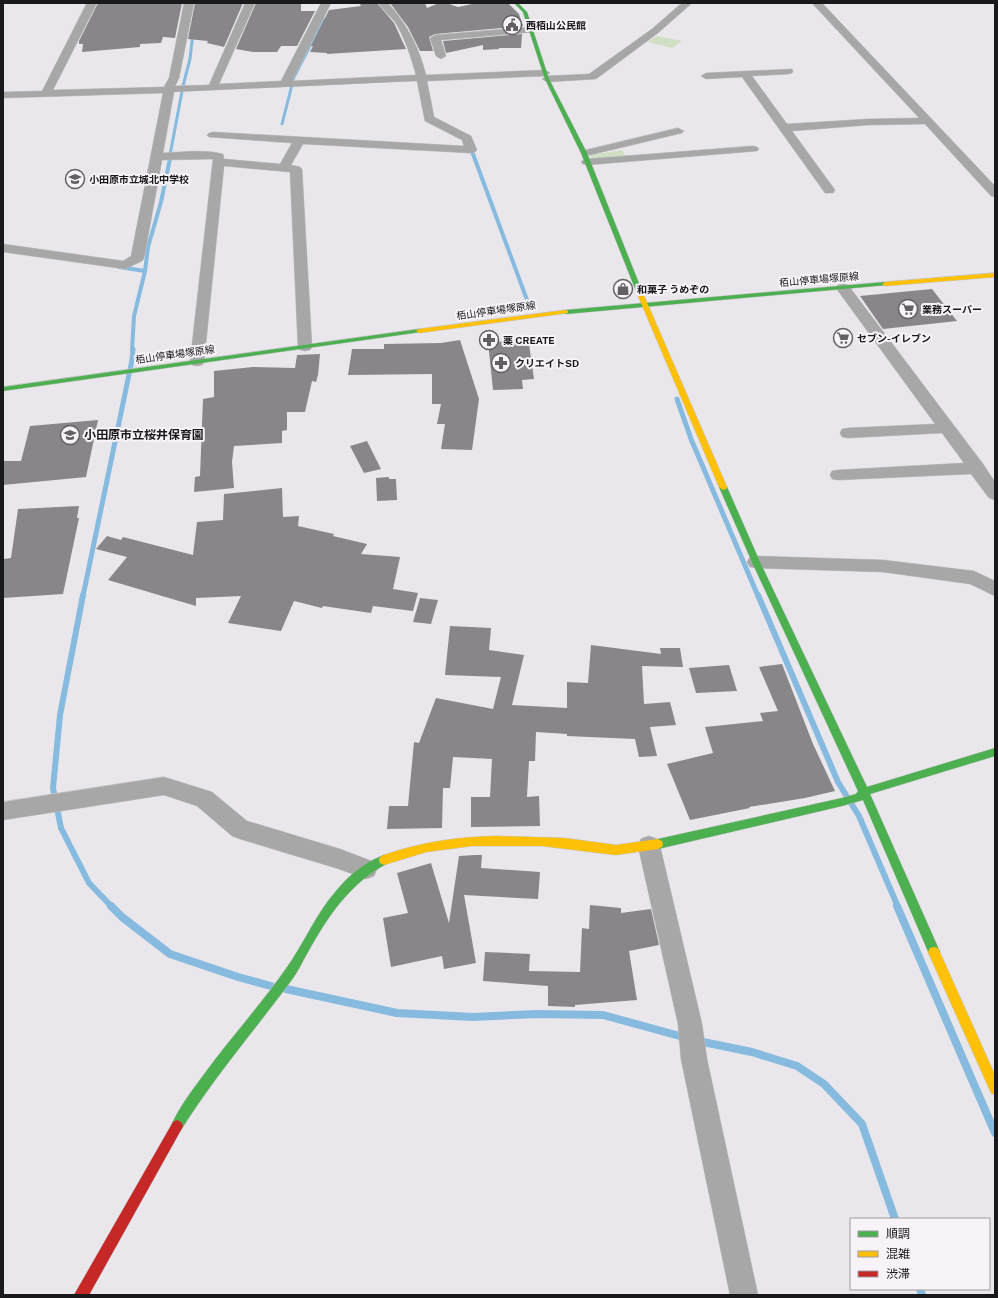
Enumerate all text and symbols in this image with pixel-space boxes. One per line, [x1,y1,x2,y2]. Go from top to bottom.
public building icon: 西栢山公民館 [501,14,523,36]
place label: 西栢山公民館 [526,19,586,31]
school or university icon: 小田原市立城北中学校 [64,168,86,190]
place label: 小田原市立城北中学校 [89,173,189,185]
street label: 栢山停車場塚原線 [779,270,859,288]
shop icon: 和菓子 うめぞの [612,278,634,300]
place label: 和菓子 うめぞの [637,283,709,295]
street label: 栢山停車場塚原線 [456,298,536,322]
supermarket icon: 業務スーパー [897,298,919,320]
place label: 業務スーパー [922,303,982,315]
supermarket icon: セブン-イレブン [832,327,854,349]
pharmacy icon: 薬 CREATE [478,329,500,351]
place label: セブン-イレブン [857,332,931,344]
place label: 薬 CREATE [503,334,555,346]
street label: 栢山停車場塚原線 [135,342,215,366]
pharmacy icon: クリエイトSD [490,352,512,374]
place label: クリエイトSD [515,357,579,369]
school or university icon: 小田原市立桜井保育園 [59,424,81,446]
place label: 小田原市立桜井保育園 [84,428,204,442]
legend [850,1218,990,1290]
text: 順調 [886,1227,910,1241]
text: 混雑 [886,1247,910,1261]
text: 渋滞 [886,1267,910,1281]

